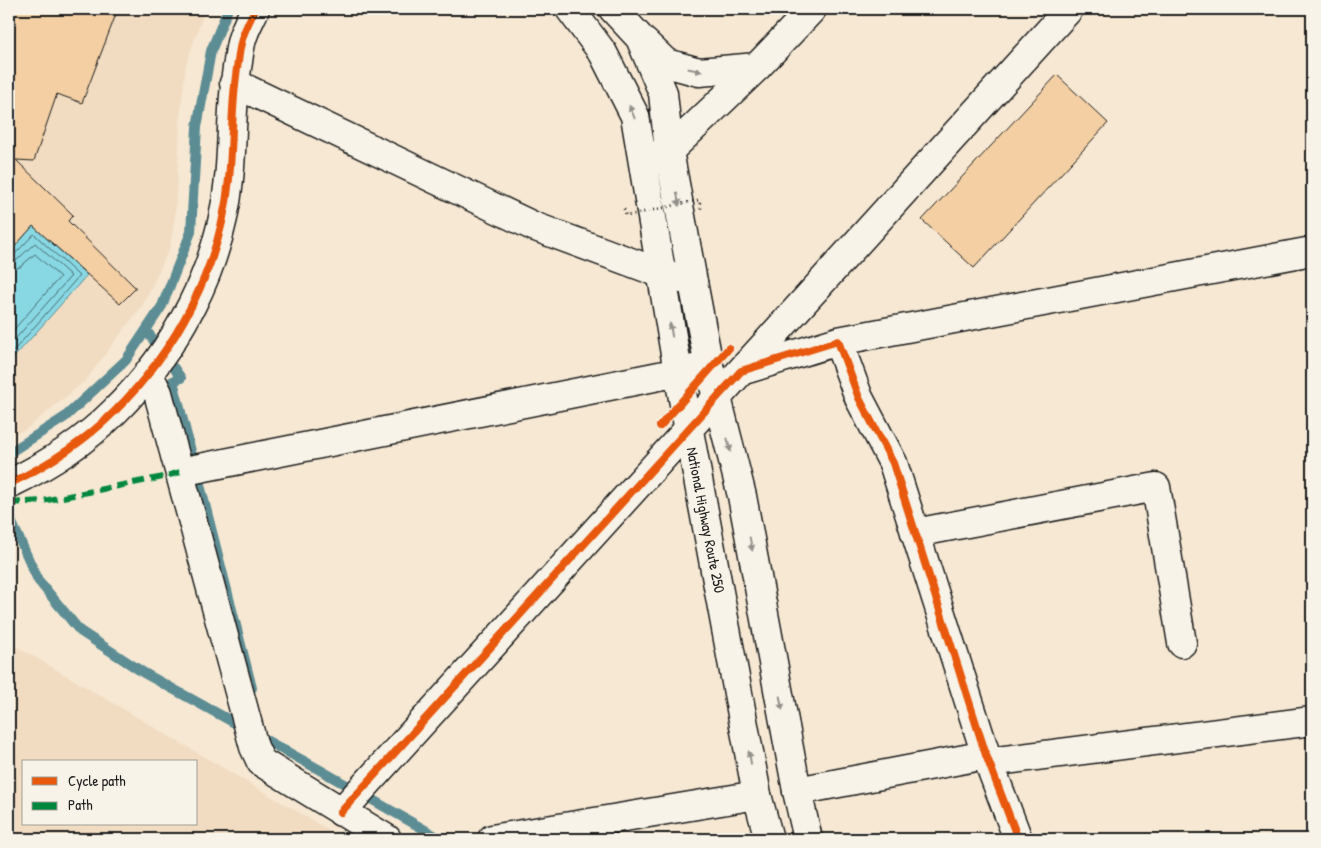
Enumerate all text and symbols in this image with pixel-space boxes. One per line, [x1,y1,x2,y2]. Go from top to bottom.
one-way arrow [687,67,703,75]
one-way arrow [628,105,636,119]
one-way arrow [674,191,682,207]
one-way arrow [666,322,674,338]
one-way arrow [725,438,733,453]
street label: National Highway Route 250 [682,445,730,595]
one-way arrow [747,536,755,551]
one-way arrow [777,696,785,712]
one-way arrow [746,749,754,765]
legend [22,760,198,826]
text: Cycle path [68,770,126,791]
text: Path [68,794,93,815]

